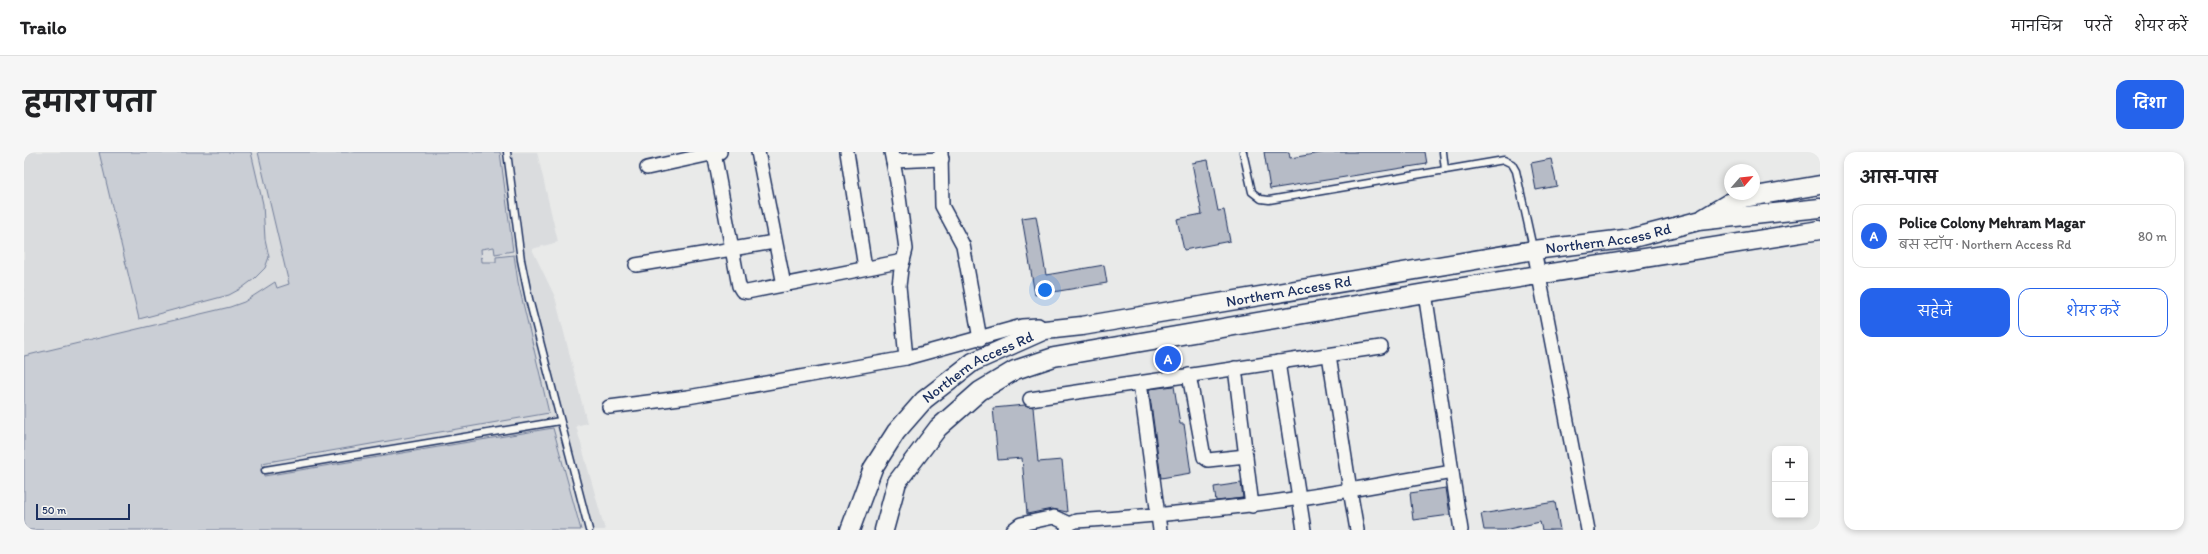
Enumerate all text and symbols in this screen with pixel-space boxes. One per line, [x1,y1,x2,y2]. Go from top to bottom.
text: Trailo [20,16,67,39]
text: मानचित्र [2011,18,2062,35]
text: परतें [2084,18,2112,35]
text: शेयर करें [2134,18,2188,35]
button: दिशा [2116,80,2184,129]
text: हमारा पता [24,85,155,119]
north arrow [1724,164,1760,200]
text: आस-पास [1860,167,1938,187]
text: Police Colony Mehram Magar [1899,214,2085,232]
street label: Northern Access Rd [1545,219,1674,258]
text: A [1870,229,1878,244]
text: 80 m [2138,229,2167,244]
text: बस स्टॉप · Northern Access Rd [1899,237,2071,252]
street label: Northern Access Rd [1225,272,1353,311]
your location [1035,280,1055,300]
button: सहेजें [1860,288,2010,337]
button: शेयर करें [2018,288,2168,337]
street label: Northern Access Rd [919,327,1037,407]
pin: A [1155,344,1181,374]
map controls [1772,446,1808,518]
button: + [1772,446,1808,482]
button: − [1772,482,1808,518]
scale bar [36,502,130,521]
text: 50 m [42,504,66,517]

